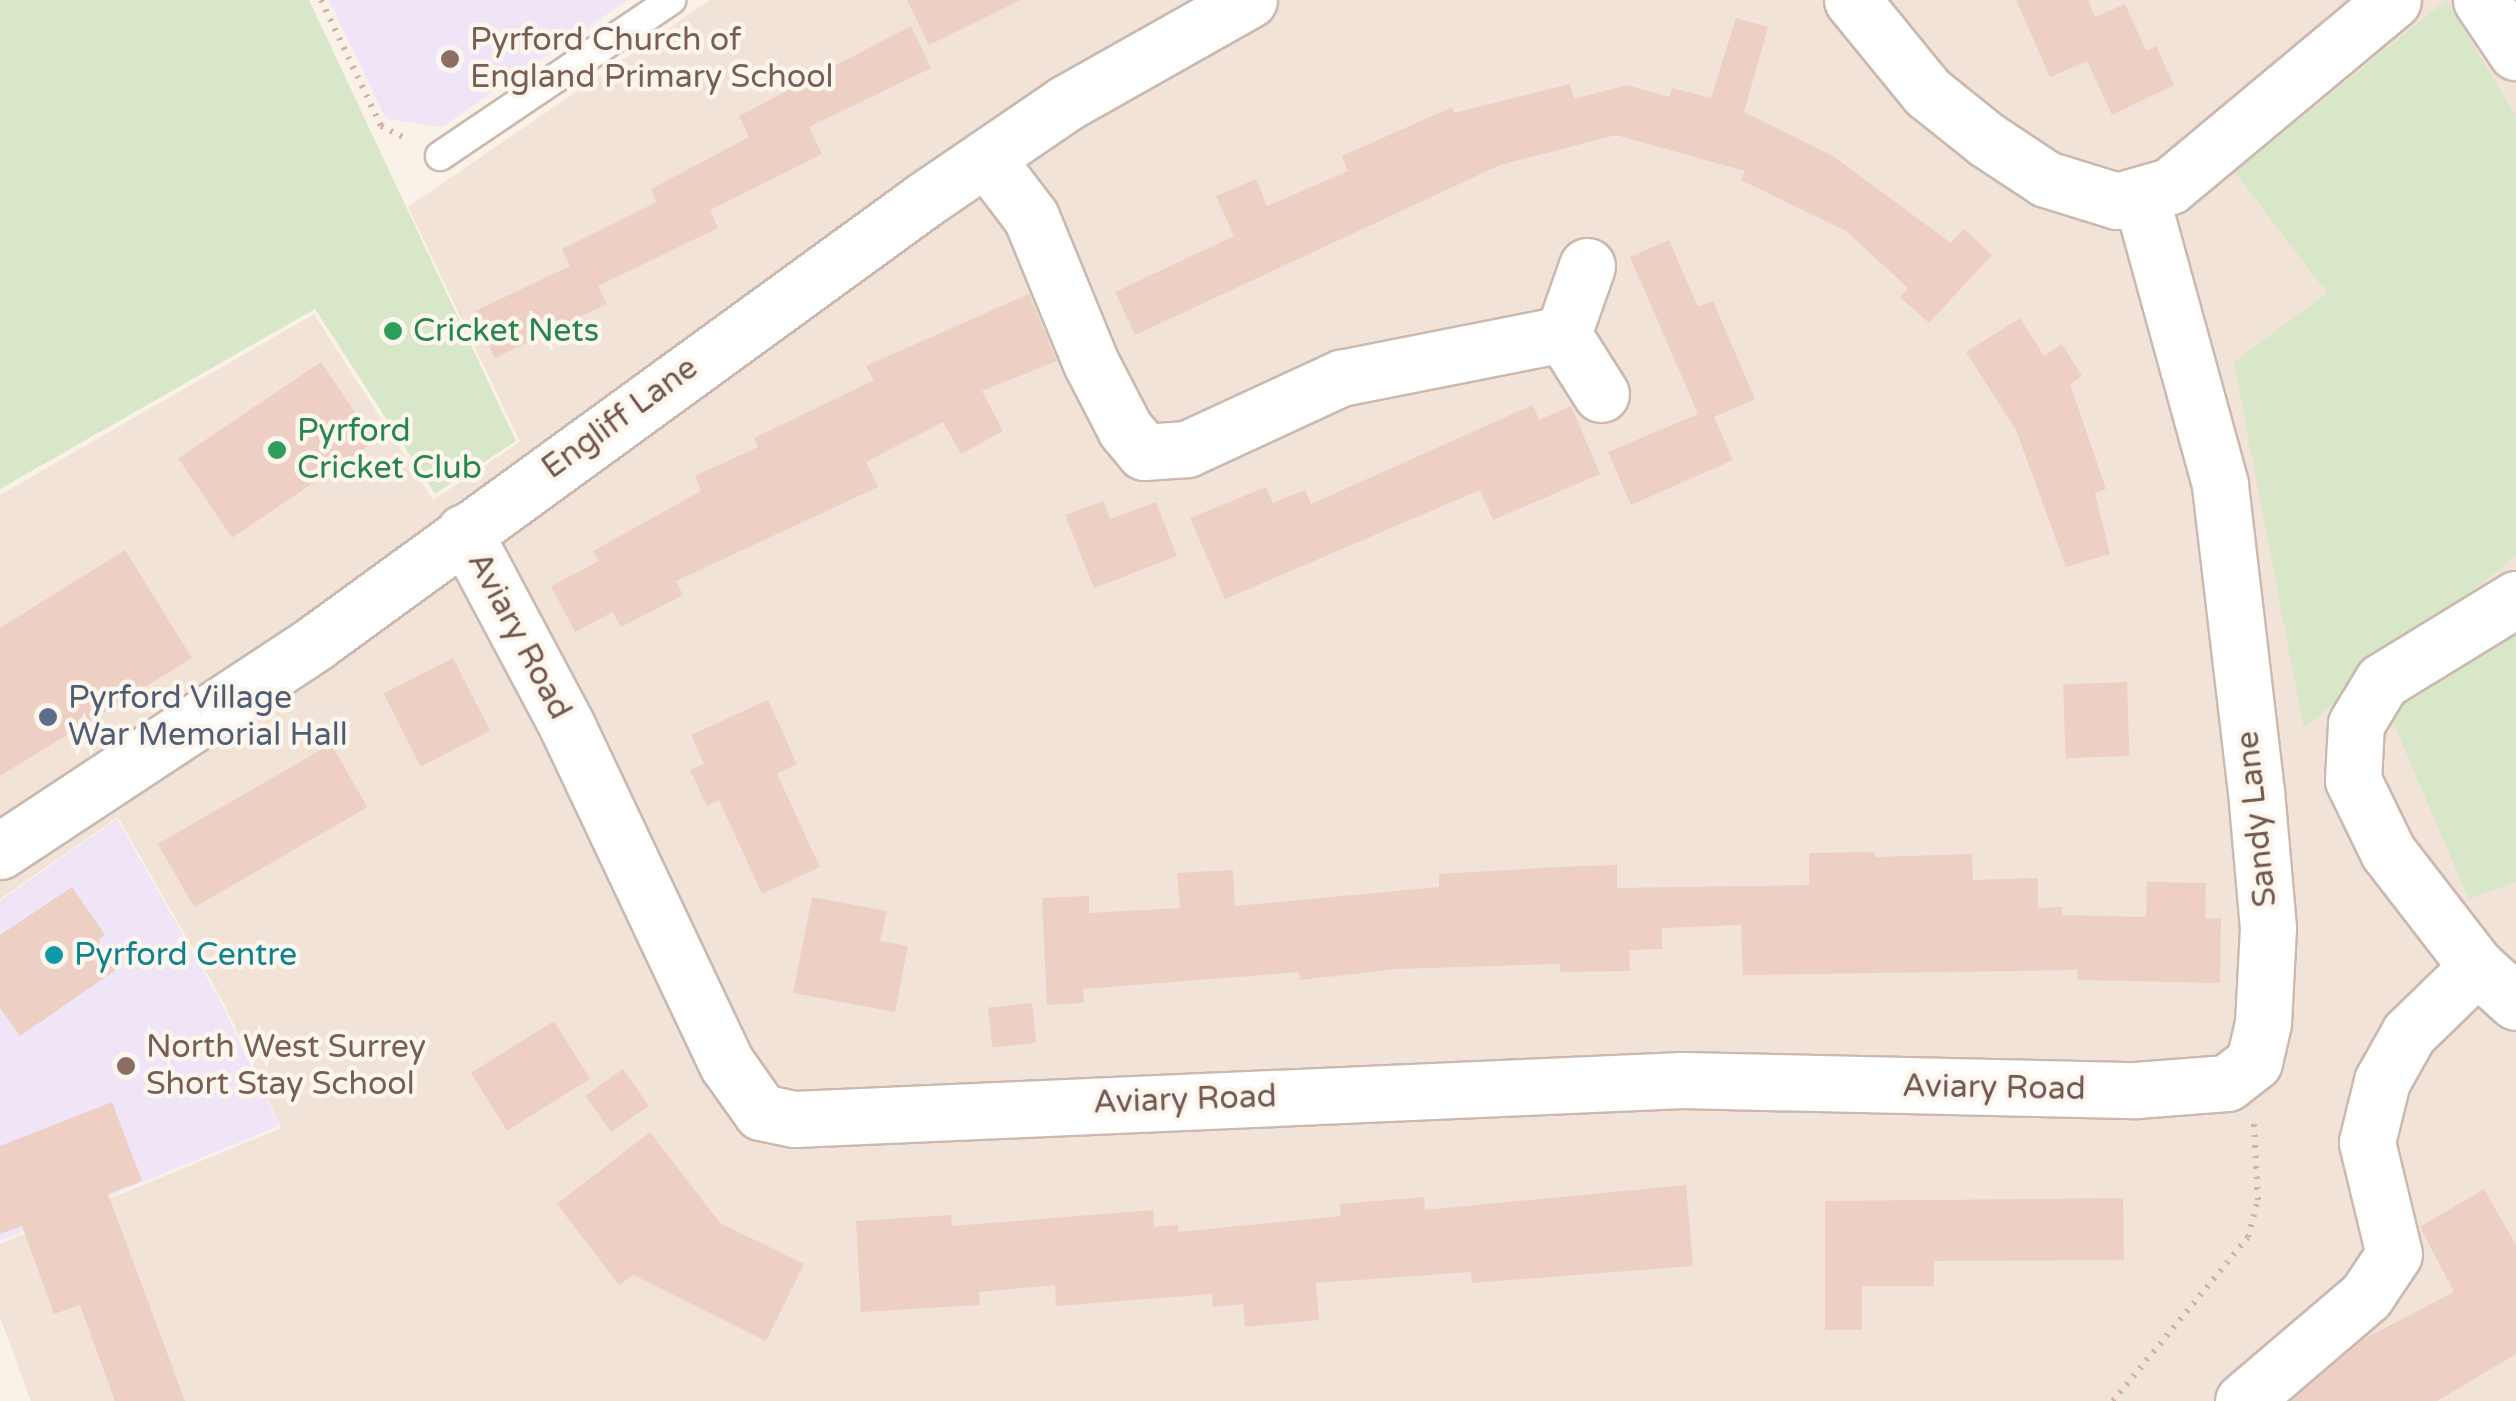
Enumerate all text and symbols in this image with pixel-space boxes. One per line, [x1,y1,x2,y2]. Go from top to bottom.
place label: Pyrford Church of England Primary School [470,22,834,97]
marker: Pyrford Church of England Primary School [439,48,461,70]
place label: Cricket Nets [413,312,599,350]
marker: Cricket Nets [382,320,404,342]
street label: Engliff Lane [535,349,705,487]
place label: Pyrford Cricket Club [297,413,482,488]
marker: Pyrford Cricket Club [266,439,288,461]
street label: Aviary Road [459,546,579,726]
place label: Pyrford Village War Memorial Hall [68,680,348,755]
marker: Pyrford Village War Memorial Hall [37,706,59,728]
street label: Sandy Lane [2229,729,2285,909]
place label: Pyrford Centre [74,936,297,974]
marker: Pyrford Centre [43,944,65,966]
place label: North West Surrey Short Stay School [146,1029,426,1104]
marker: North West Surrey Short Stay School [115,1055,137,1077]
street label: Aviary Road [1902,1067,2086,1109]
street label: Aviary Road [1092,1078,1278,1122]

